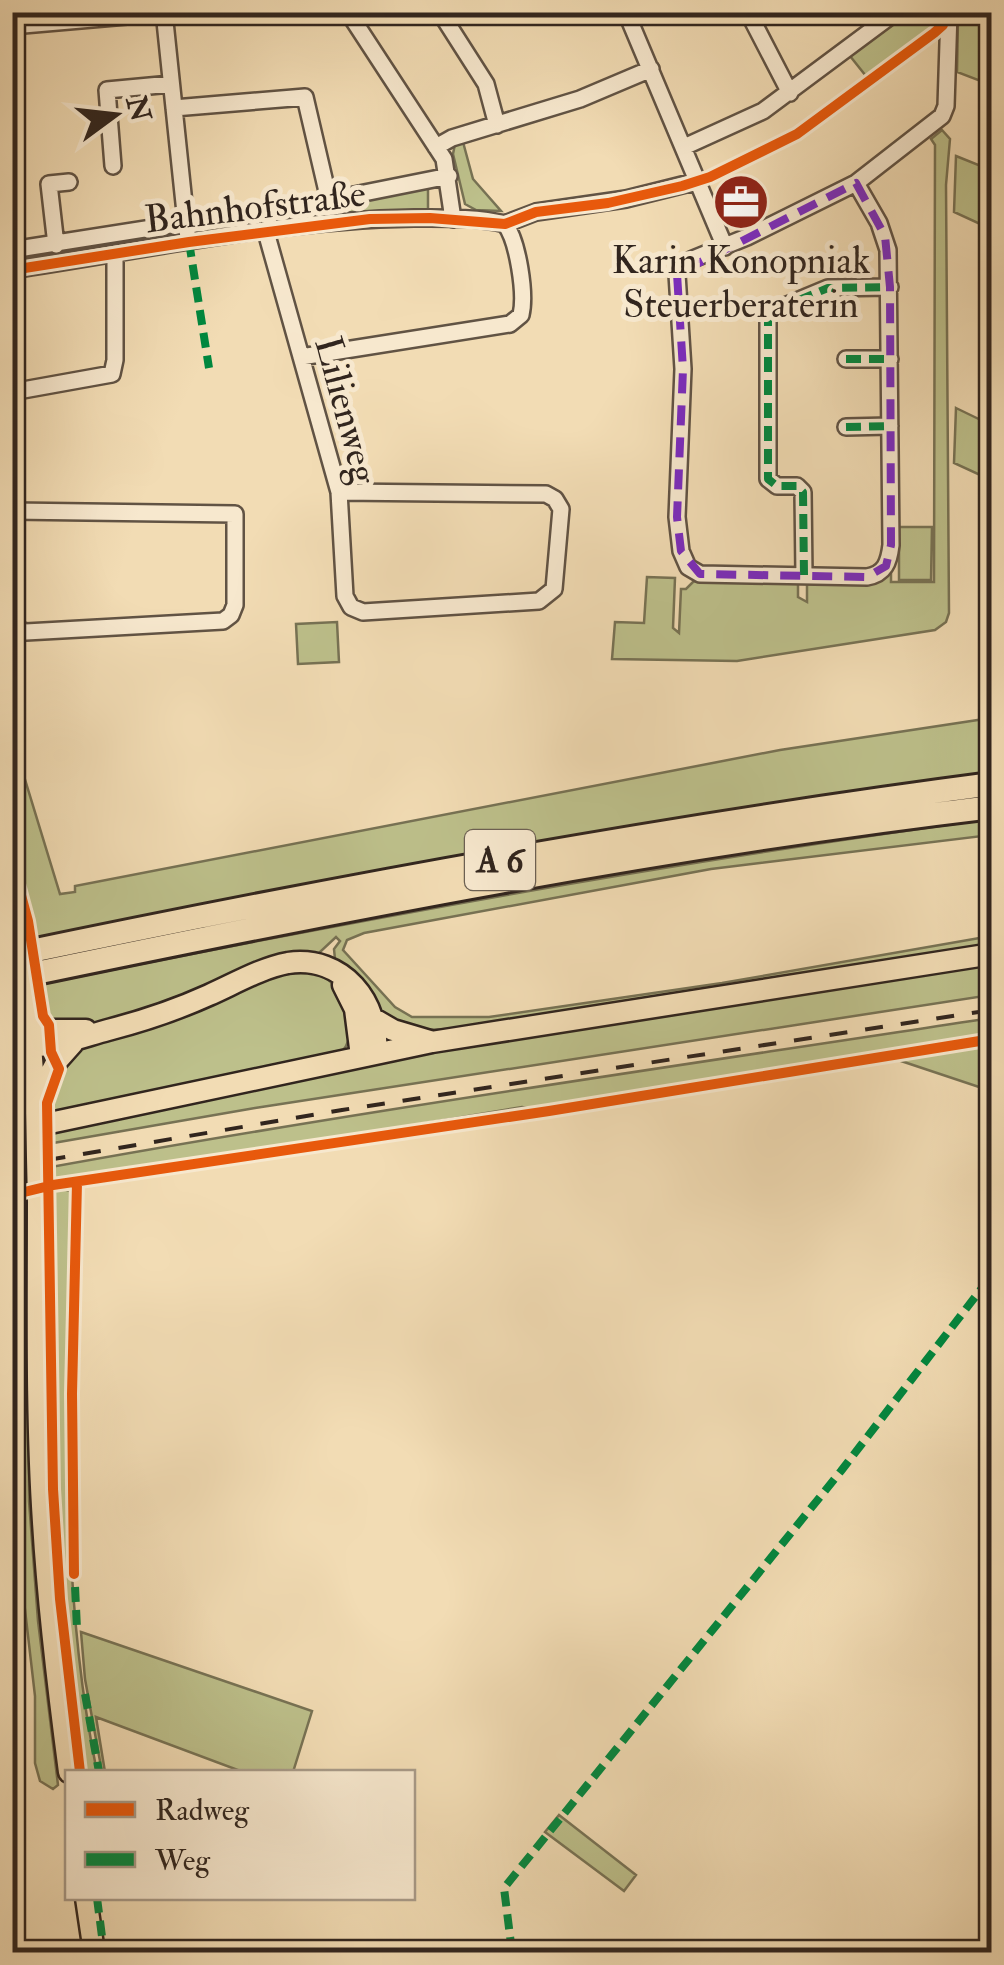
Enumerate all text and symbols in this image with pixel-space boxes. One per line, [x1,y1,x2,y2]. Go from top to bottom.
north arrow [65,65,165,165]
text: N [117,91,158,126]
street label: Bahnhofstraße [142,170,368,244]
office icon: Karin Konopniak Steuerberaterin [711,172,771,232]
place label: Karin Konopniak Steuerberaterin [612,237,870,329]
street label: Lilienweg [303,332,389,490]
road number: A 6 [465,830,535,890]
legend [65,1770,415,1900]
text: Radweg [155,1792,250,1829]
text: Weg [154,1842,211,1879]

